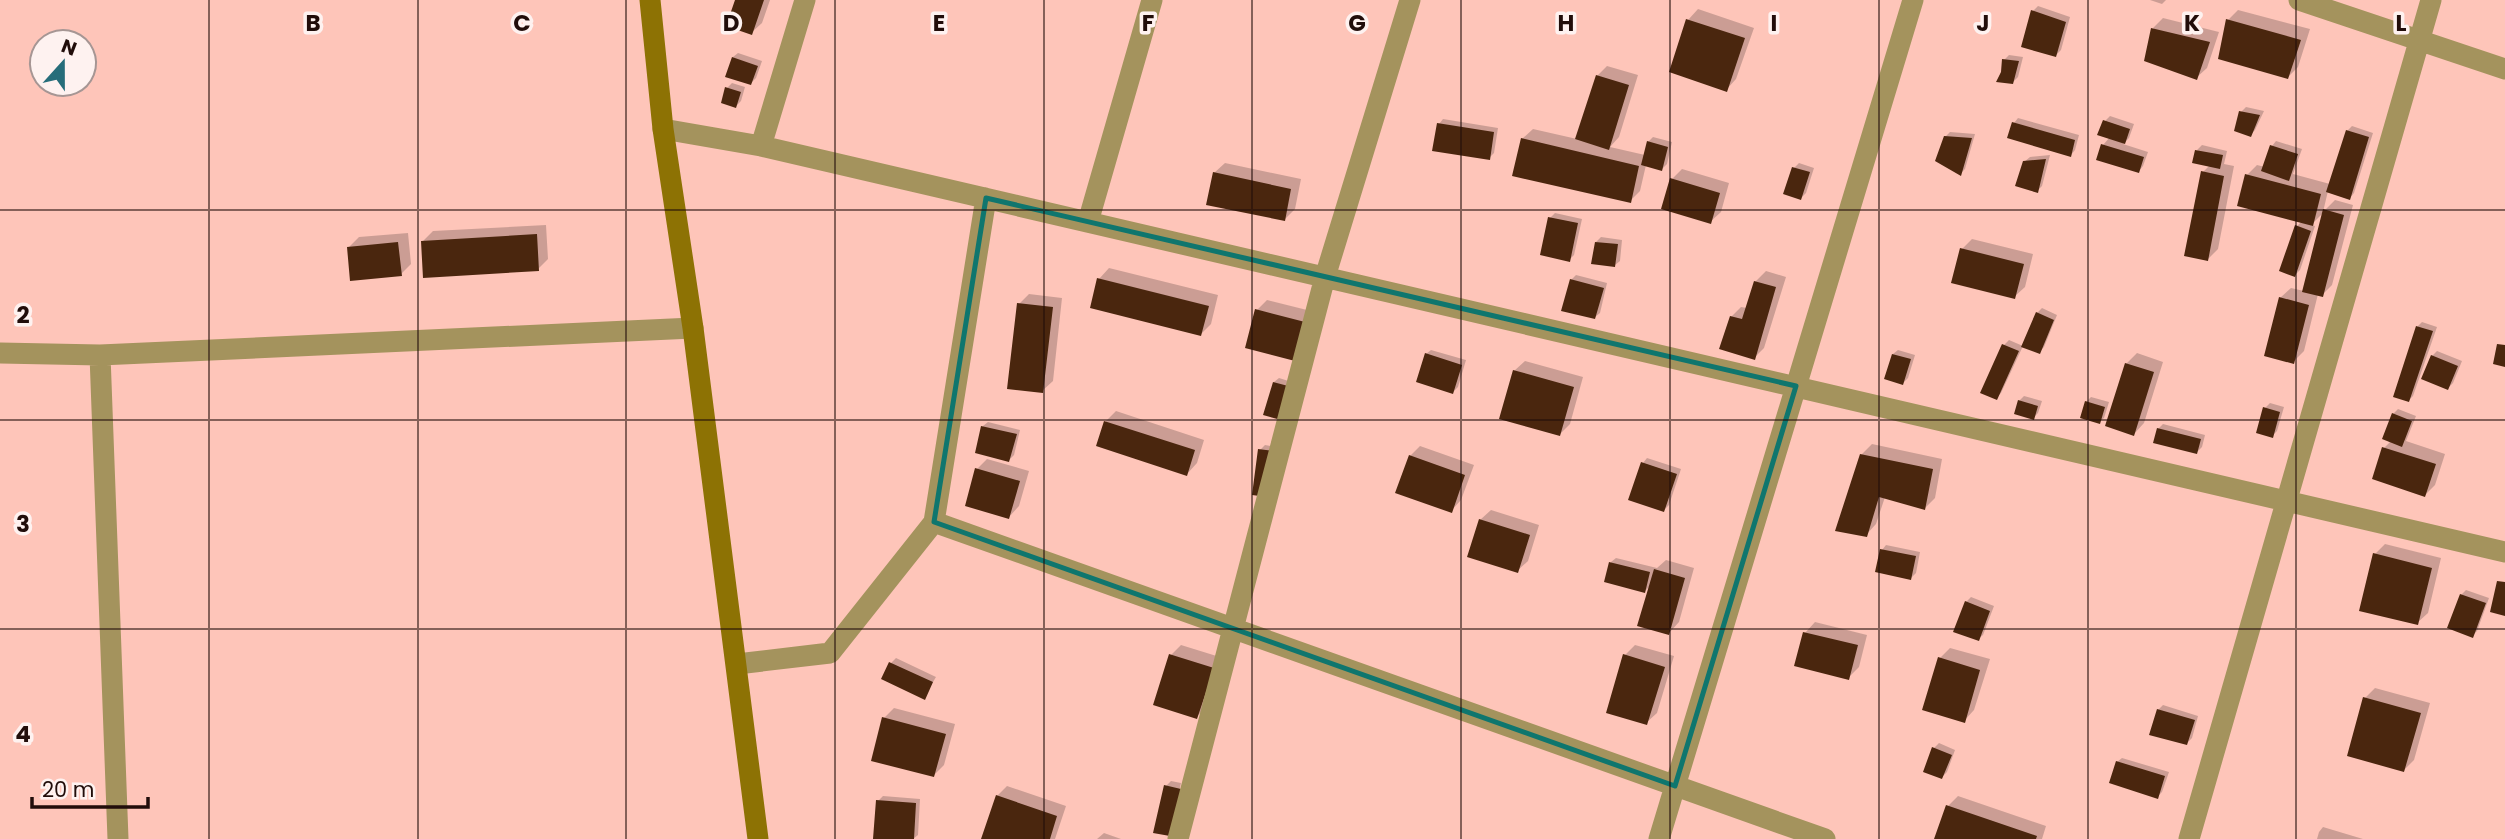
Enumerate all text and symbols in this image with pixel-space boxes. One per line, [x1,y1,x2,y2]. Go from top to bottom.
text: B [305,7,321,39]
text: C [513,7,531,39]
text: D [723,7,739,39]
text: E [933,7,945,39]
text: F [1142,7,1154,39]
text: G [1348,7,1366,39]
text: H [1558,7,1574,39]
text: I [1771,7,1777,39]
text: J [1976,7,1990,39]
text: K [2184,7,2200,39]
text: L [2396,7,2407,39]
north arrow [28,28,98,98]
text: N [57,32,80,63]
text: 2 [16,299,30,331]
text: 3 [16,508,30,540]
text: 4 [15,718,31,750]
scale bar [32,766,147,810]
text: 20 m [42,775,95,804]

